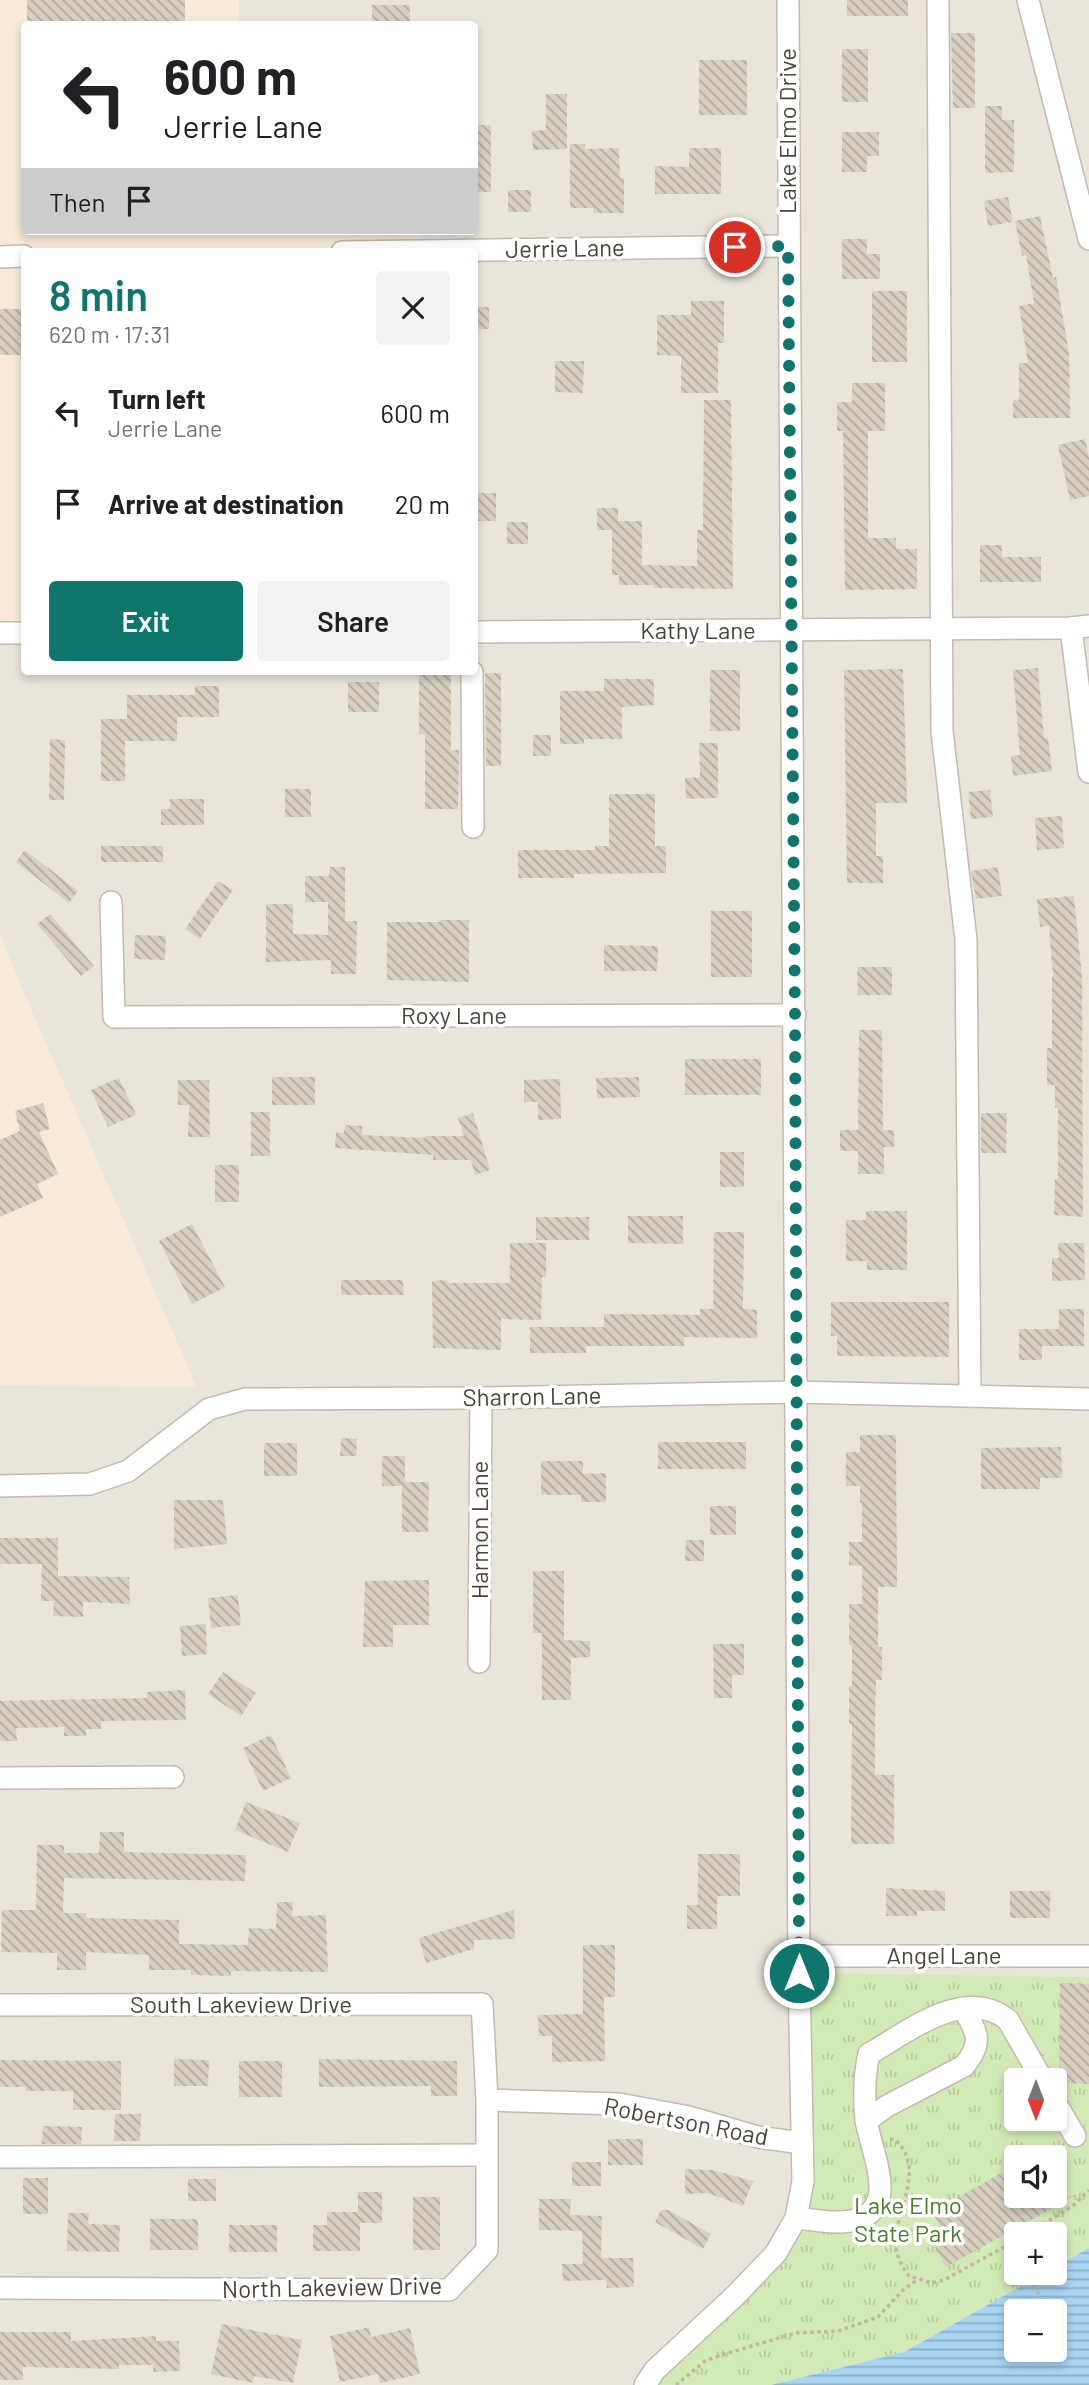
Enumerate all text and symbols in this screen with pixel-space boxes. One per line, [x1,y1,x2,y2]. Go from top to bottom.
text: 600 m [164,46,297,105]
street label: Lake Elmo Drive [772,48,801,214]
icon: left [49,49,140,140]
text: Jerrie Lane [164,106,323,144]
icon: arrive [120,182,158,220]
text: Then [49,186,106,217]
pin [705,217,765,277]
icon: arrive [716,228,754,266]
street label: Jerrie Lane [505,232,625,263]
text: 8 min [49,269,148,319]
button: close [376,271,450,345]
text: 620 m · 17:31 [49,320,170,348]
text: Turn left [108,383,206,414]
icon: left [49,394,87,432]
text: 600 m [381,397,450,428]
text: Jerrie Lane [108,414,222,442]
icon: arrive [49,485,87,523]
text: Arrive at destination [108,488,344,519]
text: 20 m [395,488,450,519]
button: Exit [49,581,243,661]
button: Share [257,581,450,661]
street label: Kathy Lane [640,615,756,644]
street label: Roxy Lane [401,1000,507,1029]
street label: Sharron Lane [462,1380,602,1411]
street label: Harmon Lane [464,1461,493,1599]
position arrow [762,1936,836,2010]
street label: Angel Lane [887,1940,1001,1969]
street label: South Lakeview Drive [130,1989,352,2018]
north arrow [1004,2068,1068,2132]
map controls [1004,2068,1067,2362]
street label: Robertson Road [602,2090,771,2151]
button: sound [1004,2145,1067,2208]
park label: Lake Elmo State Park [854,2190,962,2247]
button: + [1004,2222,1067,2285]
street label: North Lakeview Drive [222,2270,442,2303]
button: − [1004,2299,1067,2362]

